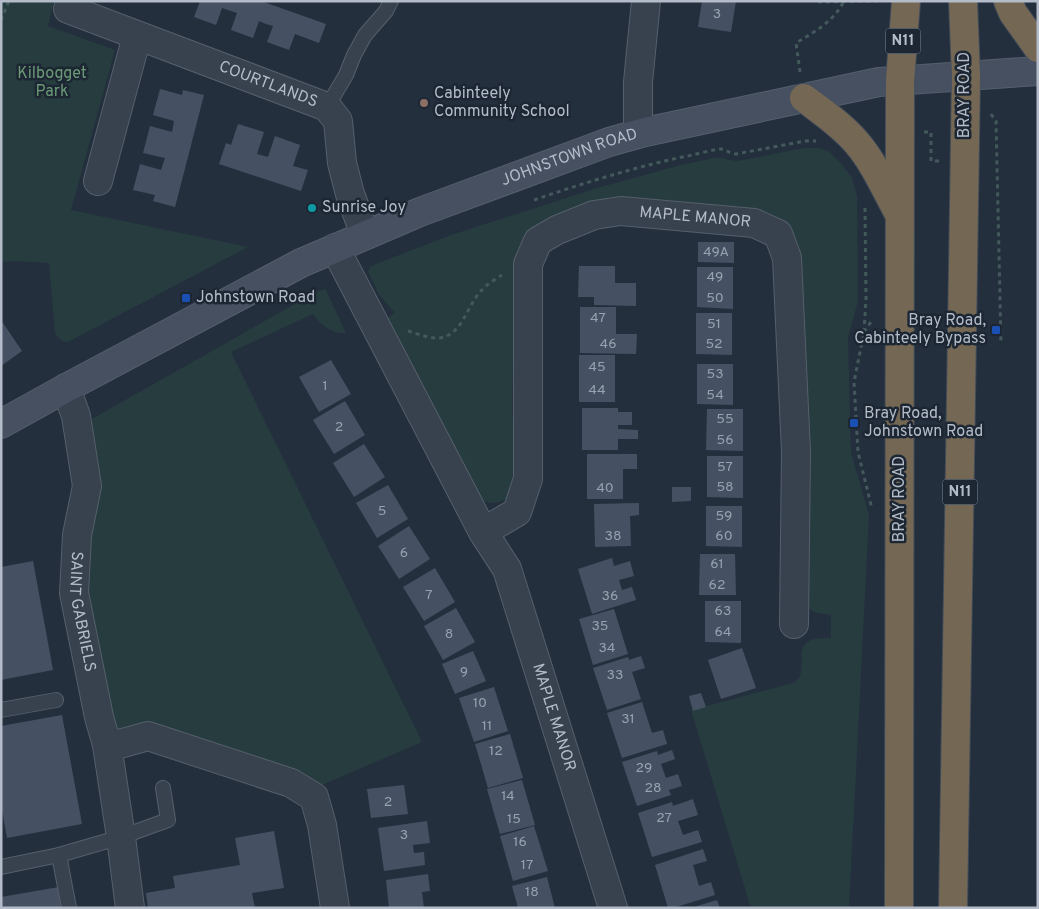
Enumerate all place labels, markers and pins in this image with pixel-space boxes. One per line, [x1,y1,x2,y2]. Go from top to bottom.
place label: Cabinteely Community School [434,84,570,122]
marker: Cabinteely Community School [418,97,430,109]
place label: Sunrise Joy [322,198,406,218]
marker: Sunrise Joy [306,202,318,214]
place label: Johnstown Road [196,288,315,308]
marker: Johnstown Road [180,292,192,304]
place label: Bray Road, Cabinteely Bypass [854,311,986,349]
marker: Bray Road, Cabinteely Bypass [990,324,1002,336]
place label: Bray Road, Johnstown Road [864,404,983,442]
marker: Bray Road, Johnstown Road [848,417,860,429]

